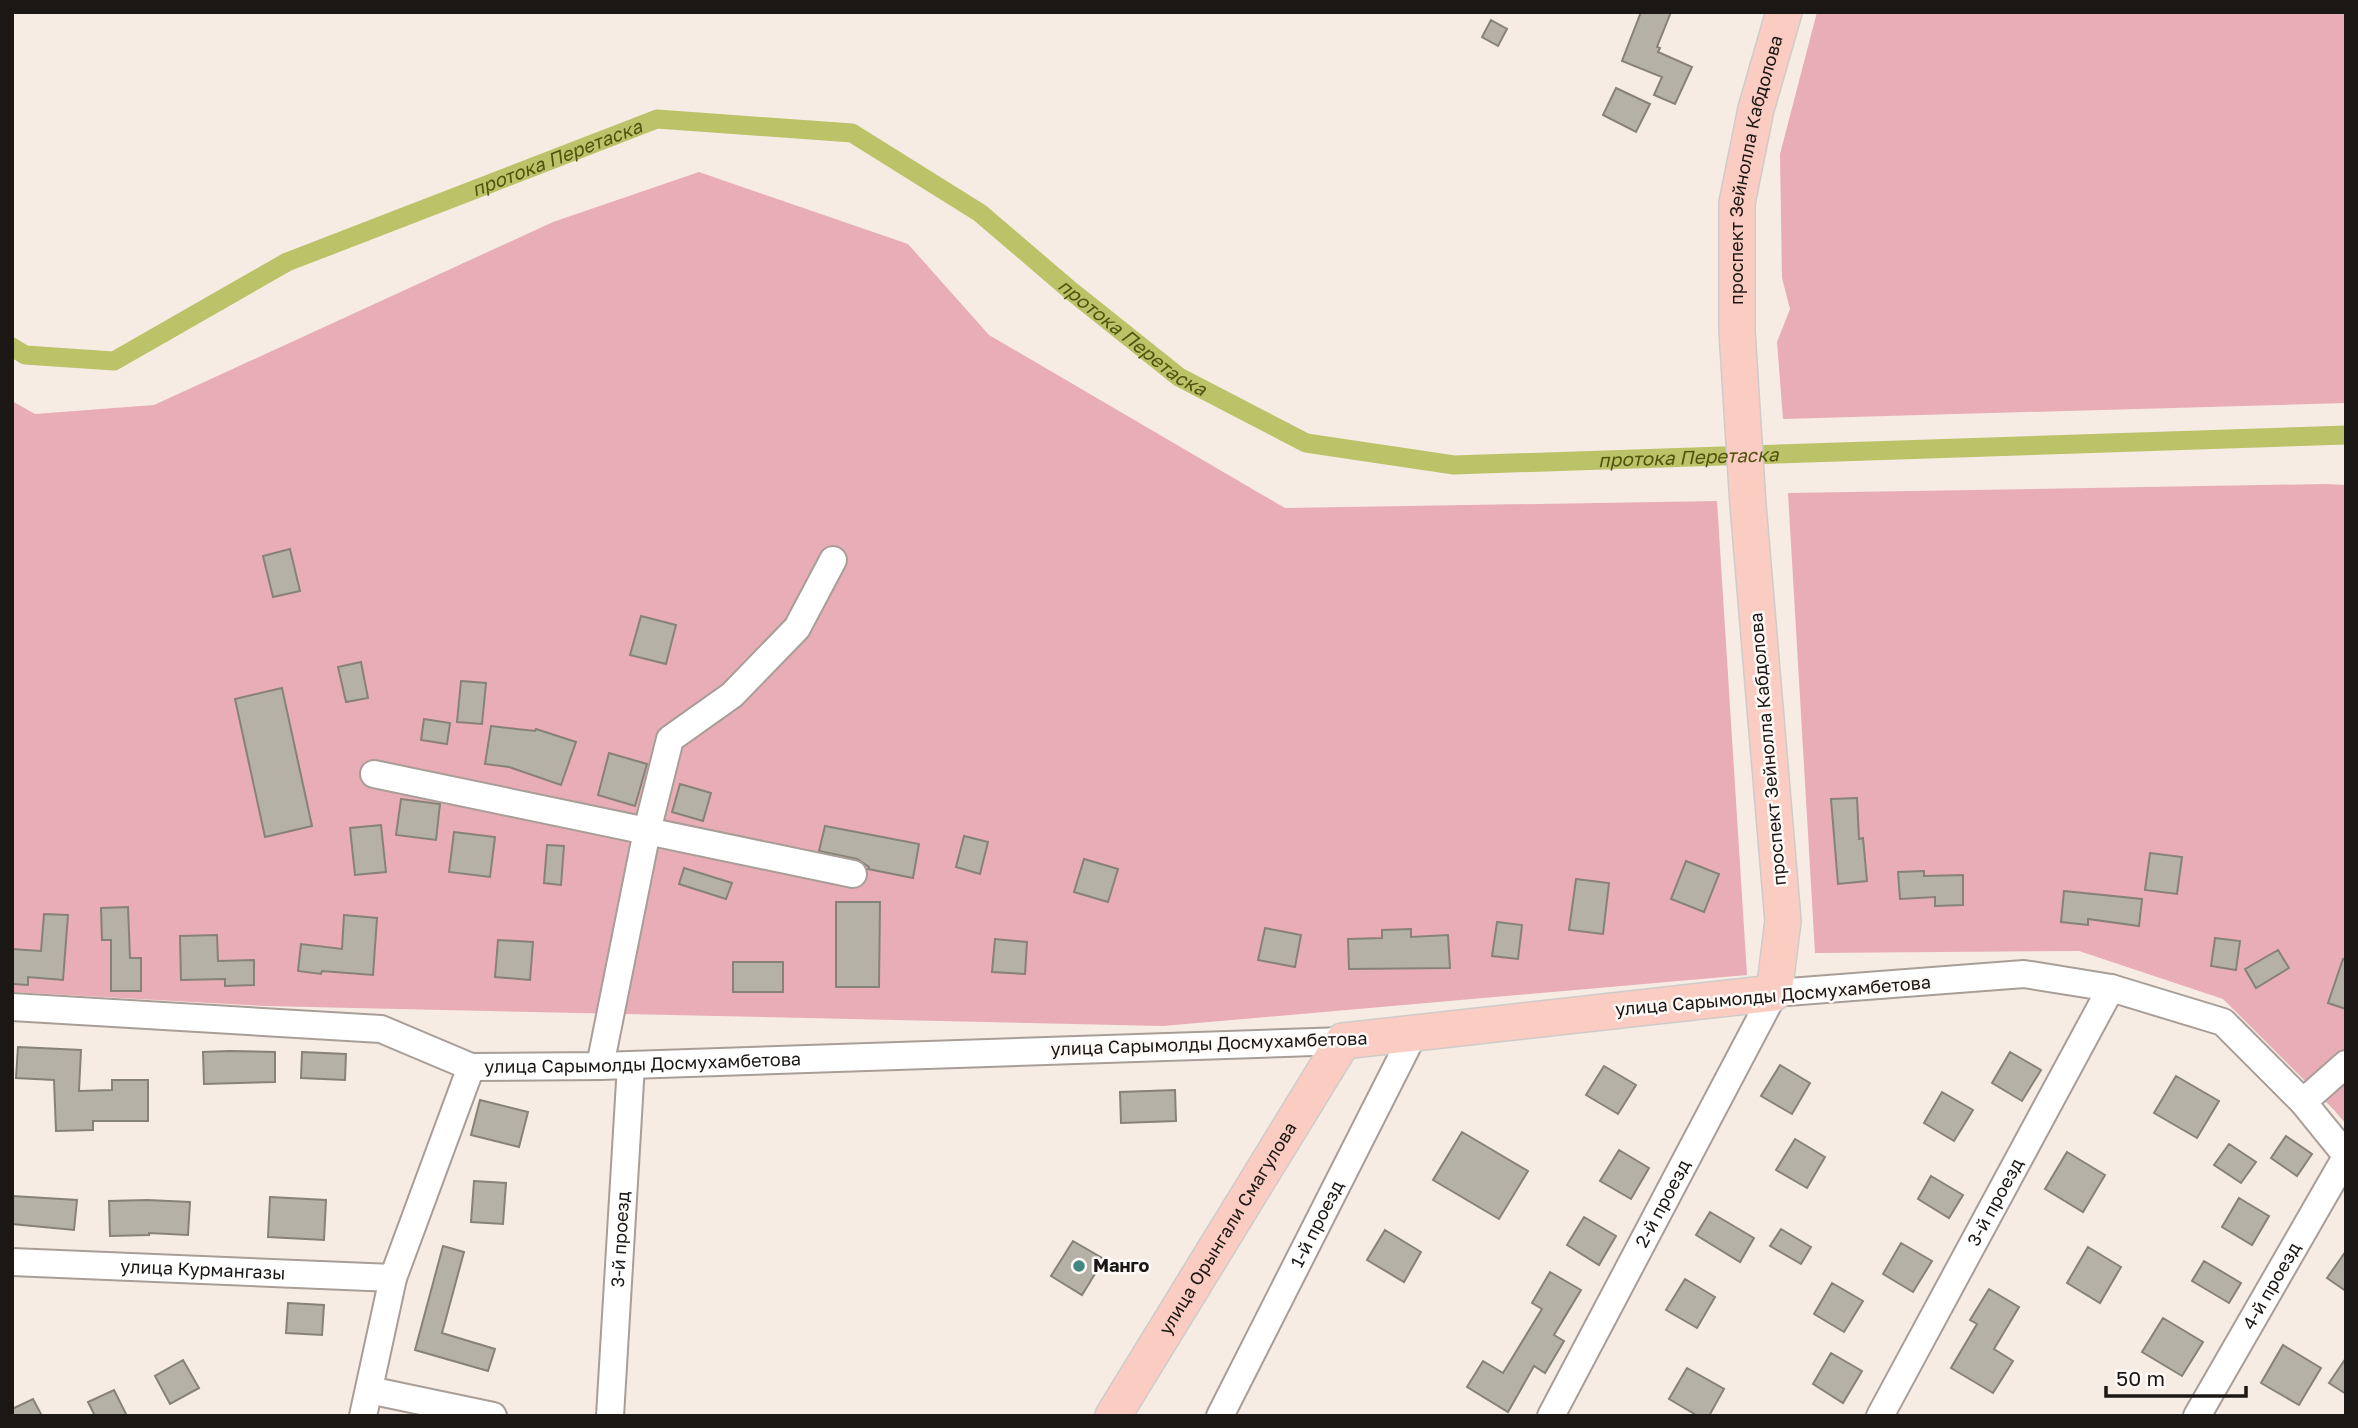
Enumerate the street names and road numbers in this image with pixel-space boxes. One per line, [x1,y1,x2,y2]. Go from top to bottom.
street label: проспект Зейнолла Кабдолова [1725,32,1787,305]
street label: проспект Зейнолла Кабдолова [1744,612,1790,887]
street label: улица Сарымолды Досмухамбетова [1614,970,1932,1020]
street label: улица Сарымолды Досмухамбетова [1050,1026,1368,1060]
street label: улица Сарымолды Досмухамбетова [484,1047,801,1077]
street label: улица Орынгали Смагулова [1154,1118,1301,1338]
street label: 3-й проезд [1962,1154,2027,1249]
street label: 2-й проезд [1630,1155,1694,1251]
street label: 1-й проезд [1285,1177,1347,1271]
street label: 3-й проезд [606,1190,633,1288]
street label: 4-й проезд [2237,1238,2305,1333]
street label: улица Курмангазы [120,1255,286,1283]

